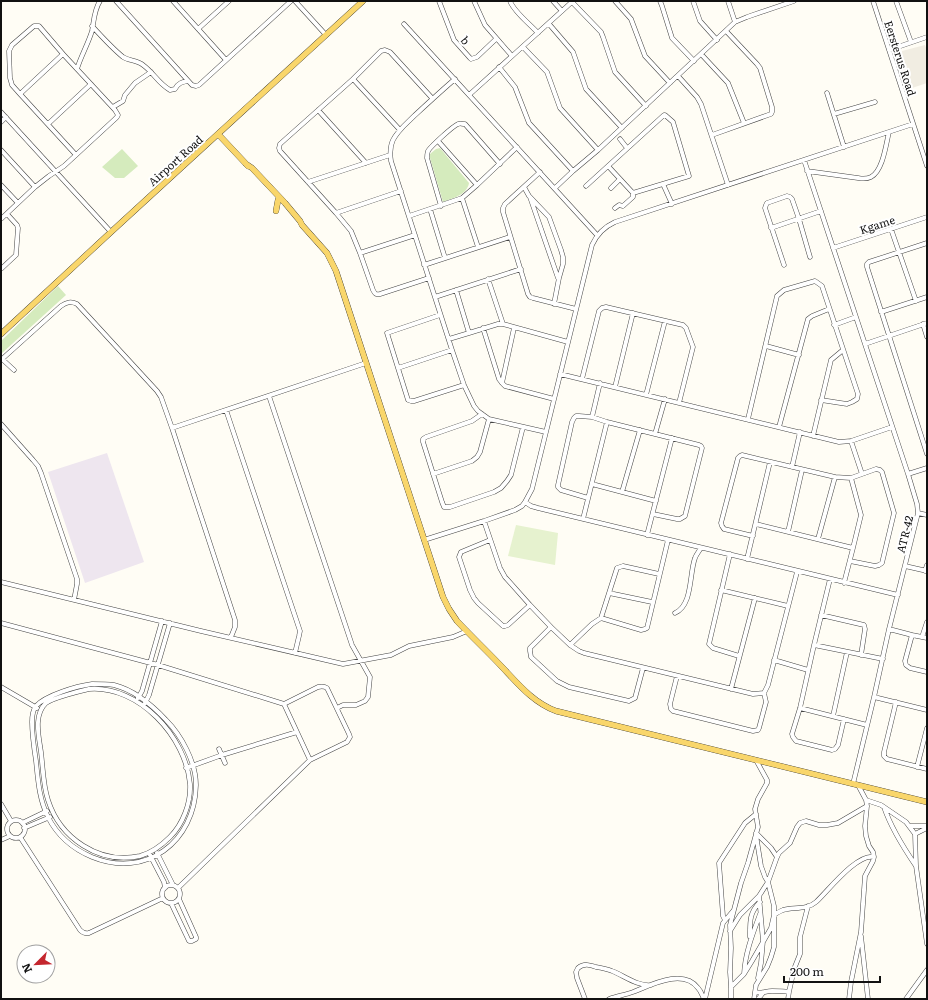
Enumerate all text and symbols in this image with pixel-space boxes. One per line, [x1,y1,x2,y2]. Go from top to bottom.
street label: Eersterus Road [881,18,921,98]
street label: b [458,32,475,48]
street label: Airport Road [144,131,206,189]
street label: Kgame [857,211,897,237]
street label: ATR-42 [892,513,916,554]
north arrow [16,944,56,984]
scale bar [784,958,880,984]
text: N [17,961,35,976]
text: 200 m [790,962,824,980]

